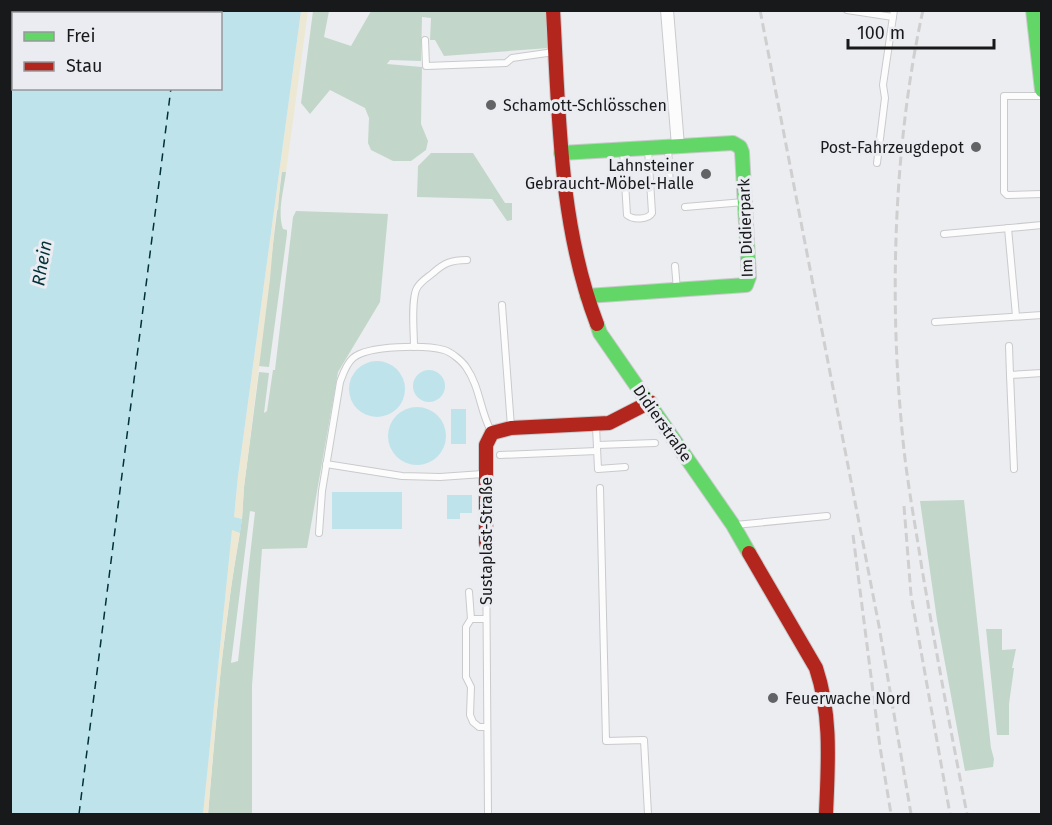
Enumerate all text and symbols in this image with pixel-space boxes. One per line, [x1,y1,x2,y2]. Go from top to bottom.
legend [12,12,222,90]
scale bar [848,12,994,50]
text: 100 m [857,22,905,44]
text: Frei [66,25,96,47]
text: Stau [66,55,102,77]
place label: Schamott-Schlösschen [503,96,667,115]
marker: Schamott-Schlösschen [484,98,498,112]
place label: Post-Fahrzeugdepot [820,138,964,157]
marker: Post-Fahrzeugdepot [969,140,983,154]
place label: Lahnsteiner Gebraucht-Möbel-Halle [525,156,695,193]
marker: Lahnsteiner Gebraucht-Möbel-Halle [699,167,713,181]
street label: Im Didierpark [734,177,757,278]
water label: Rhein [27,238,57,288]
street label: Didierstraße [629,381,696,465]
street label: Sustaplast-Straße [477,477,496,605]
place label: Feuerwache Nord [785,689,911,708]
marker: Feuerwache Nord [766,691,780,705]

